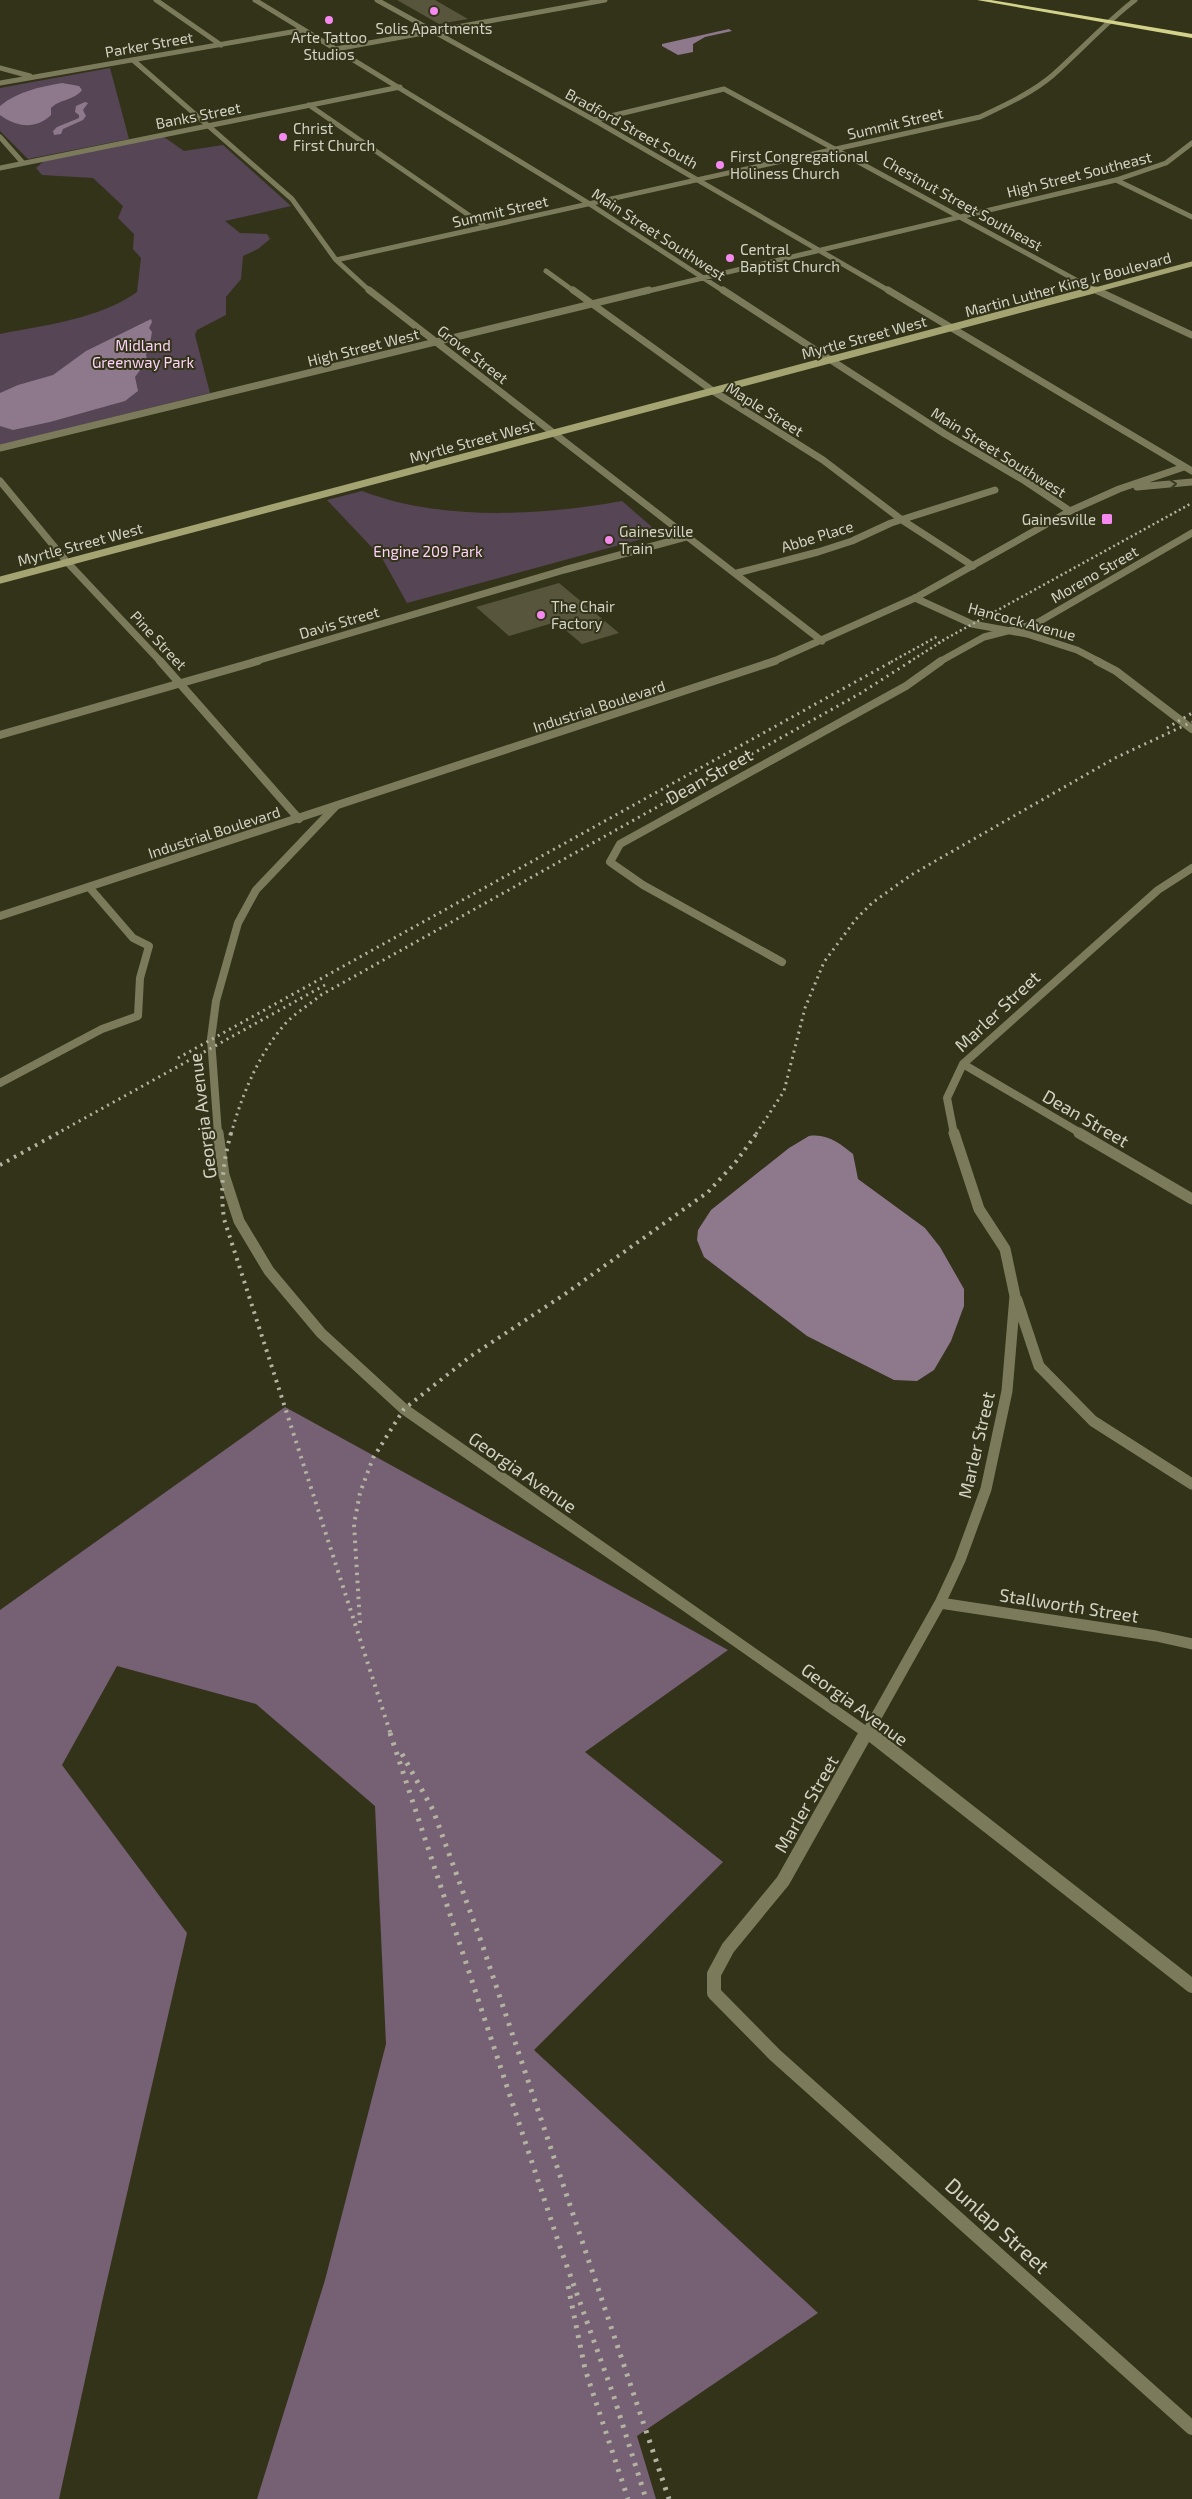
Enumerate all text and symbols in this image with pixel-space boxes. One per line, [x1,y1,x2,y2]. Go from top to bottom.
marker: Solis Apartments [428,5,440,17]
marker: Arte Tattoo Studios [323,14,335,26]
place label: Solis Apartments [376,19,492,37]
street label: Parker Street [103,27,195,61]
place label: Arte Tattoo Studios [291,28,367,63]
street label: Bradford Street South [562,84,702,172]
street label: Banks Street [154,98,242,132]
street label: Summit Street [845,103,945,143]
place label: Christ First Church [293,119,375,154]
marker: Christ First Church [277,131,289,143]
place label: First Congregational Holiness Church [730,147,869,182]
street label: High Street Southeast [1005,147,1154,201]
street label: Chestnut Street Southeast [880,152,1046,255]
marker: First Congregational Holiness Church [714,159,726,171]
street label: Main Street Southwest [589,184,729,284]
street label: Summit Street [450,191,550,231]
place label: Central Baptist Church [740,240,840,275]
street label: Martin Luther King Jr Boulevard [963,248,1173,320]
marker: Central Baptist Church [724,252,736,264]
street label: Myrtle Street West [799,312,929,362]
street label: Grove Street [434,321,512,387]
street label: High Street West [305,324,421,370]
park label: Midland Greenway Park [92,336,194,371]
street label: Maple Street [723,378,807,440]
street label: Main Street Southwest [928,403,1070,501]
street label: Myrtle Street West [407,416,537,466]
one-way arrow [1169,479,1177,490]
place label: Gainesville [1022,510,1096,528]
marker: Gainesville [1100,512,1114,526]
street label: Abbe Place [779,516,855,556]
street label: Myrtle Street West [15,519,145,569]
place label: Gainesville Train [619,522,693,557]
marker: Gainesville Train [603,534,615,546]
park label: Engine 209 Park [373,542,483,560]
street label: Moreno Street [1047,542,1141,606]
place label: The Chair Factory [551,597,615,632]
street label: Hancock Avenue [966,598,1078,644]
street label: Davis Street [297,602,381,642]
street label: Pine Street [127,607,191,674]
marker: The Chair Factory [535,609,547,621]
street label: Industrial Boulevard [531,676,667,736]
street label: Dean Street [662,743,756,809]
street label: Industrial Boulevard [146,802,282,862]
street label: Marler Street [950,966,1044,1056]
street label: Georgia Avenue [183,1052,221,1180]
street label: Dean Street [1039,1084,1133,1152]
street label: Marler Street [953,1389,999,1500]
street label: Georgia Avenue [465,1427,581,1517]
street label: Stallworth Street [998,1583,1140,1627]
street label: Georgia Avenue [797,1658,913,1750]
street label: Marler Street [769,1751,843,1857]
street label: Dunlap Street [941,2172,1055,2278]

